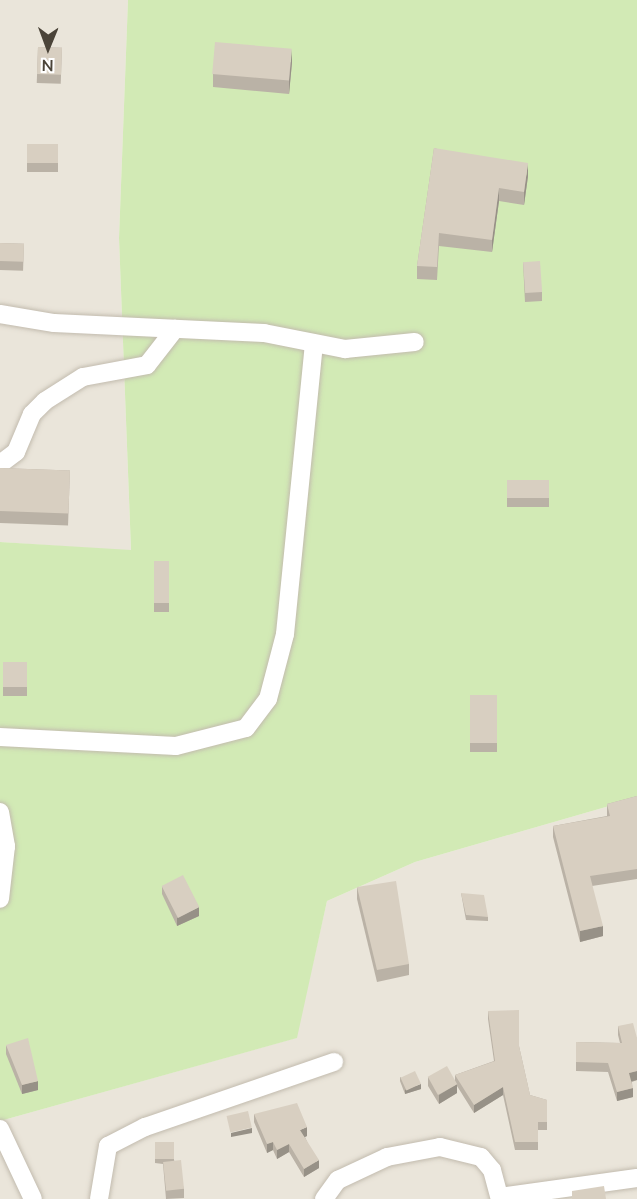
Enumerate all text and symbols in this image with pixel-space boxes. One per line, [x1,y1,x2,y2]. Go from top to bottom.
north arrow [18,18,78,78]
text: N [41,56,54,76]

